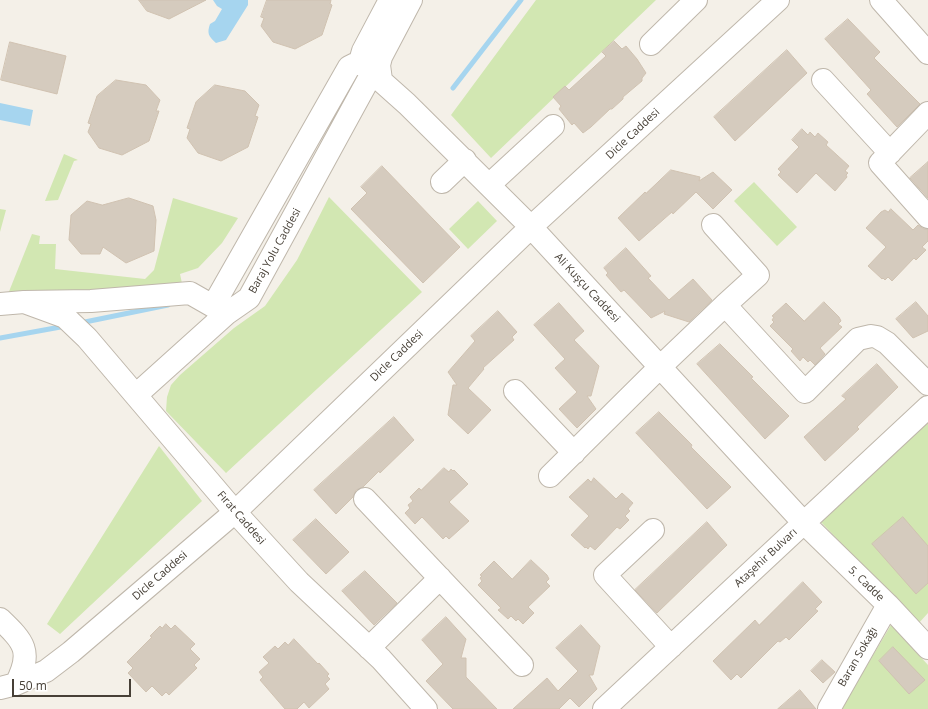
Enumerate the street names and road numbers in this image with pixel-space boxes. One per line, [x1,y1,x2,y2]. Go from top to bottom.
street label: Dicle Caddesi [603,106,663,162]
street label: Baraj Yolu Caddesi [246,206,304,296]
street label: Ali Kuşçu Caddesi [552,251,622,325]
street label: Dicle Caddesi [368,327,426,385]
street label: Fırat Caddesi [214,489,268,547]
street label: Ataşehir Bulvarı [732,526,800,590]
street label: Dicle Caddesi [130,549,190,603]
street label: 5. Cadde [845,564,887,604]
street label: Baran Sokağı [836,625,880,689]

